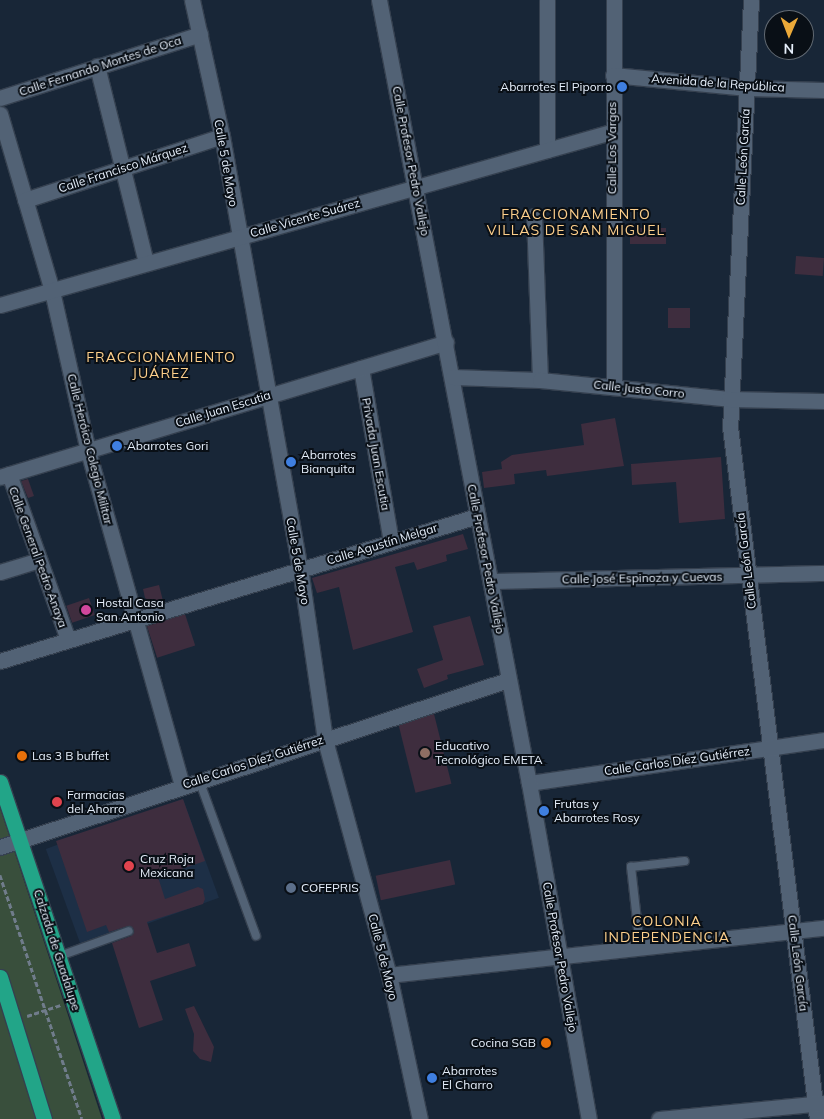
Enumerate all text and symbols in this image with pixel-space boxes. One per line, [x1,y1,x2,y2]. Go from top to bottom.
north arrow [764,10,814,60]
street label: Calle Fernando Montes de Oca [17,33,183,99]
text: N [783,40,794,58]
street label: Avenida de la República [651,71,785,95]
place label: Abarrotes El Piporro [500,80,612,94]
marker: Abarrotes El Piporro [616,81,628,93]
street label: Calle Profesor Pedro Vallejo [389,85,433,237]
street label: Calle Los Vargas [605,102,619,194]
street label: Calle León García [733,108,753,206]
street label: Calle 5 de Mayo [211,118,241,208]
street label: Calle Francisco Márquez [57,140,189,196]
street label: Calle Vicente Suárez [248,195,362,241]
district label: FRACCIONAMIENTO VILLAS DE SAN MIGUEL [484,206,668,238]
district label: FRACCIONAMIENTO JUÁREZ [84,349,238,382]
street label: Calle Heróico Colegio Militar [64,372,116,526]
street label: Calle Justo Corro [593,377,685,401]
street label: Calle Juan Escutia [174,388,272,430]
street label: Privada Juan Escutia [359,397,393,511]
place label: Abarrotes Gori [127,439,208,453]
marker: Abarrotes Gori [111,440,123,452]
place label: Abarrotes Bianquita [301,448,356,476]
marker: Abarrotes Bianquita [285,456,297,468]
street label: Calle Profesor Pedro Vallejo [464,483,508,635]
street label: Calle General Pedro Anaya [6,485,70,629]
street label: Calle León García [733,512,759,610]
street label: Calle 5 de Mayo [283,516,313,606]
street label: Calle Agustín Melgar [325,520,439,568]
street label: Calle José Espinoza y Cuevas [562,569,722,587]
place label: Hostal Casa San Antonio [96,596,164,624]
marker: Hostal Casa San Antonio [80,604,92,616]
street label: Calle Carlos Díez Gutiérrez [181,732,325,792]
place label: Educativo Tecnológico EMETA [435,739,543,767]
street label: Calle Carlos Díez Gutiérrez [603,744,751,778]
marker: Educativo Tecnológico EMETA [419,747,431,759]
place label: Las 3 B buffet [32,749,109,763]
marker: Las 3 B buffet [16,750,28,762]
place label: Farmacias del Ahorro [67,788,125,816]
marker: Farmacias del Ahorro [51,796,63,808]
place label: Frutas y Abarrotes Rosy [554,797,640,825]
marker: Frutas y Abarrotes Rosy [538,805,550,817]
place label: Cruz Roja Mexicana [140,852,194,880]
marker: Cruz Roja Mexicana [122,859,136,873]
place label: COFEPRIS [301,881,359,895]
street label: Calle Profesor Pedro Vallejo [540,881,580,1033]
marker: COFEPRIS [285,882,297,894]
street label: Calzada de Guadalupe [31,888,83,1012]
street label: Calle 5 de Mayo [365,912,401,1002]
district label: COLONIA INDEPENDENCIA [602,913,732,946]
street label: Calle León García [785,914,811,1012]
place label: Cocina SGB [471,1036,536,1050]
marker: Cocina SGB [540,1037,552,1049]
place label: Abarrotes El Charro [442,1064,497,1092]
marker: Abarrotes El Charro [426,1072,438,1084]

